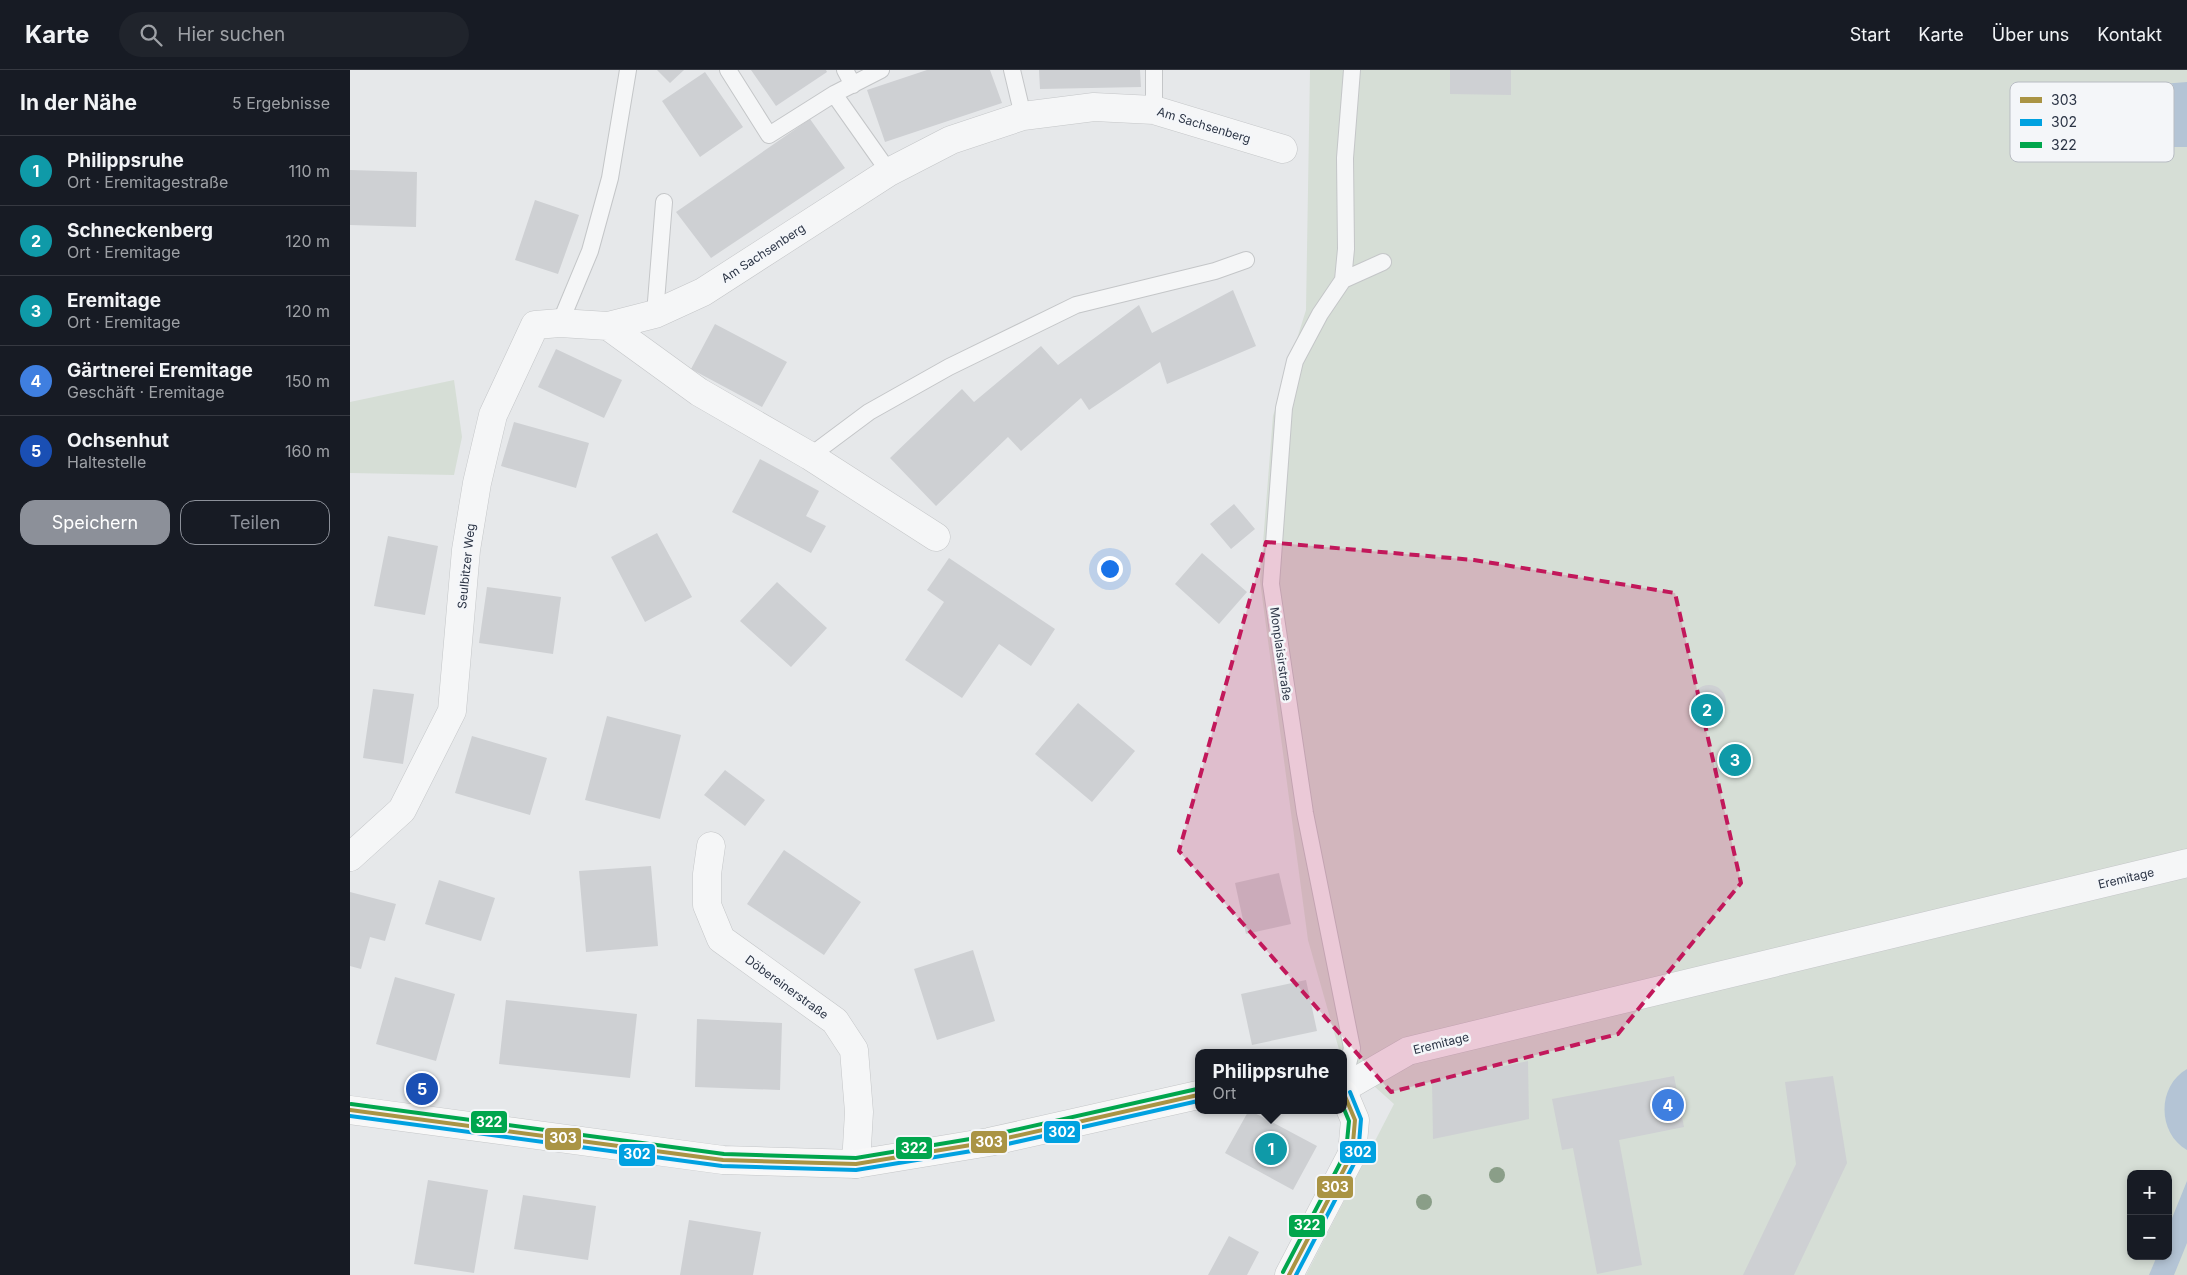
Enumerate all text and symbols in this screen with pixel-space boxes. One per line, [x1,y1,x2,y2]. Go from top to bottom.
search box [119,12,469,57]
text: Karte [25,20,89,49]
icon: search [137,21,165,49]
text: Hier suchen [177,23,285,46]
text: Start [1850,24,1890,45]
text: Karte [1918,24,1964,45]
text: Über uns [1992,24,2069,45]
text: Kontakt [2097,24,2162,45]
legend [2010,82,2174,162]
text: In der Nähe [20,90,137,115]
text: 303 [2051,91,2077,108]
text: 5 Ergebnisse [232,93,330,113]
street label: Am Sachsenberg [1155,104,1253,146]
text: 302 [2051,113,2077,130]
text: 322 [2051,136,2077,153]
text: Philippsruhe [67,149,184,172]
text: 1 [33,161,39,181]
text: 110 m [288,161,330,181]
text: Ort · Eremitagestraße [67,172,228,192]
text: Schneckenberg [67,219,213,242]
street label: Am Sachsenberg [718,220,808,286]
text: 2 [31,231,41,251]
text: 120 m [285,231,330,251]
text: Ort · Eremitage [67,242,180,262]
text: Eremitage [67,289,161,312]
text: 3 [31,301,41,321]
text: 120 m [285,301,330,321]
text: Ort · Eremitage [67,312,180,332]
text: Gärtnerei Eremitage [67,359,253,382]
text: 4 [31,371,41,391]
text: 150 m [285,371,330,391]
text: Geschäft · Eremitage [67,382,225,402]
text: Ochsenhut [67,429,169,452]
text: 5 [31,441,41,461]
text: 160 m [285,441,330,461]
text: Haltestelle [67,452,146,472]
button: Speichern [20,500,170,545]
button: Teilen [180,500,330,545]
street label: Seulbitzer Weg [454,523,478,609]
your location [1097,556,1123,582]
street label: Monplaisirstraße [1267,606,1295,702]
pin: 2 [1691,691,1723,729]
pin: 3 [1719,741,1751,779]
street label: Eremitage [2097,864,2155,892]
street label: Döbereinerstraße [743,952,831,1022]
street label: Eremitage [1412,1029,1470,1057]
popup [1195,1049,1347,1114]
text: Philippsruhe [1213,1060,1329,1083]
pin: 5 [406,1070,438,1108]
text: Ort [1213,1083,1236,1103]
pin: 4 [1652,1086,1684,1124]
line badge: 322 [470,1110,508,1134]
text: 322 [476,1113,503,1130]
line badge: 302 [1043,1120,1081,1144]
text: 302 [1048,1123,1076,1140]
line badge: 303 [544,1127,582,1151]
text: 303 [549,1129,577,1146]
line badge: 303 [970,1130,1008,1154]
pin: 1 [1255,1130,1287,1168]
text: 303 [975,1133,1003,1150]
line badge: 322 [895,1136,933,1160]
text: 322 [901,1139,928,1156]
line badge: 302 [1339,1140,1377,1164]
line badge: 302 [618,1143,656,1167]
text: 302 [1344,1143,1372,1160]
text: 302 [623,1145,651,1162]
map controls [2127,1170,2172,1260]
button: + [2127,1170,2172,1215]
line badge: 303 [1316,1175,1354,1199]
text: 303 [1321,1178,1349,1195]
line badge: 322 [1288,1214,1326,1238]
button: − [2127,1215,2172,1260]
text: 322 [1294,1216,1321,1233]

